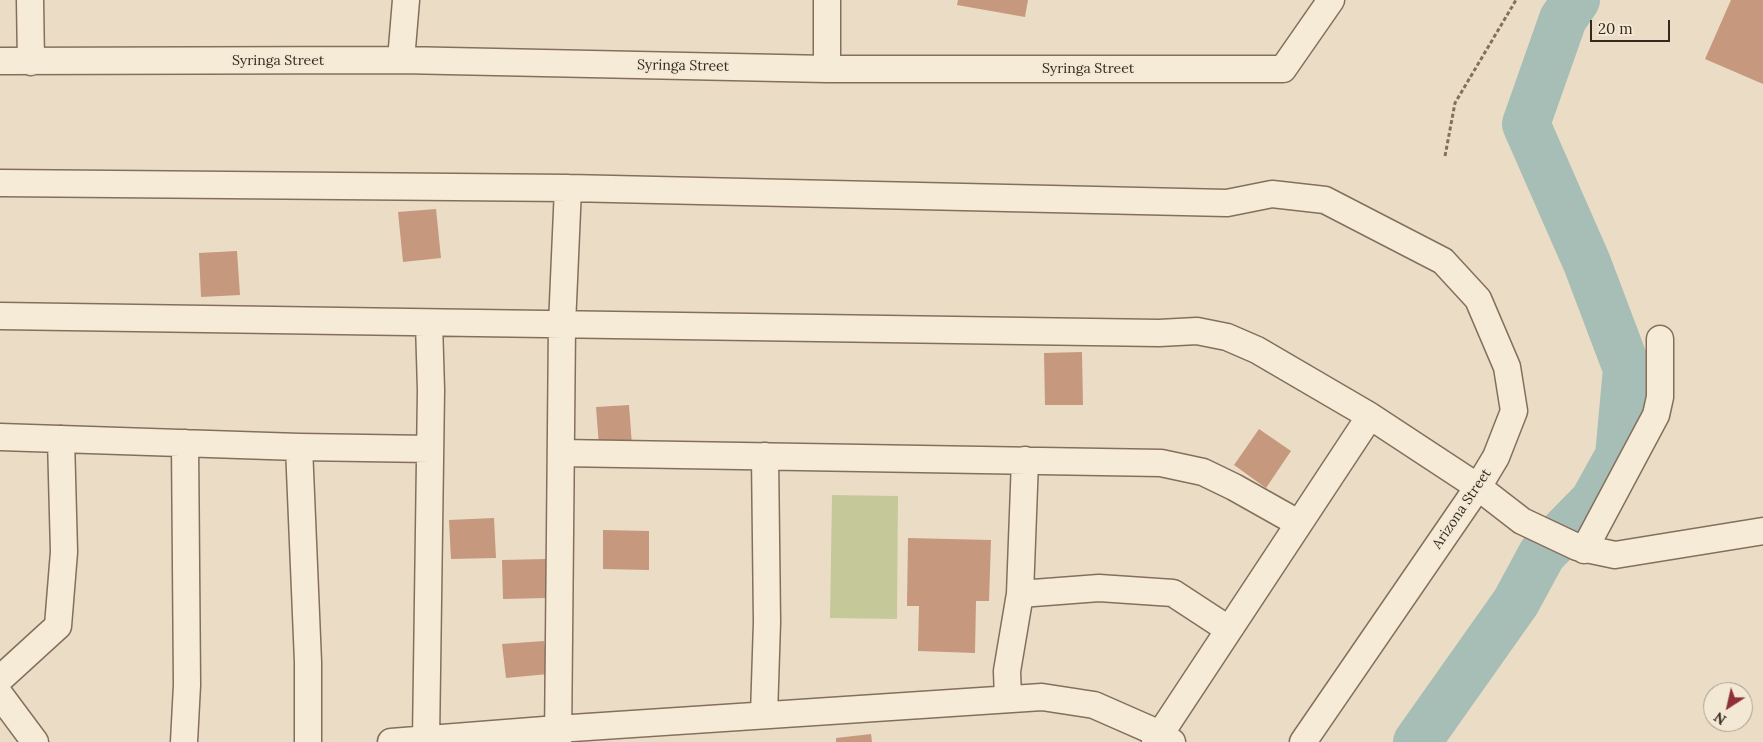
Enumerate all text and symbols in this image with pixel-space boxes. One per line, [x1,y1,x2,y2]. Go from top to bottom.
scale bar [1593,10,1673,42]
text: 20 m [1598,19,1633,38]
street label: Syringa Street [232,53,324,69]
street label: Syringa Street [637,57,729,75]
street label: Syringa Street [1042,61,1134,77]
street label: Arizona Street [1429,466,1495,552]
north arrow [1703,682,1753,732]
text: N [1710,708,1730,729]

